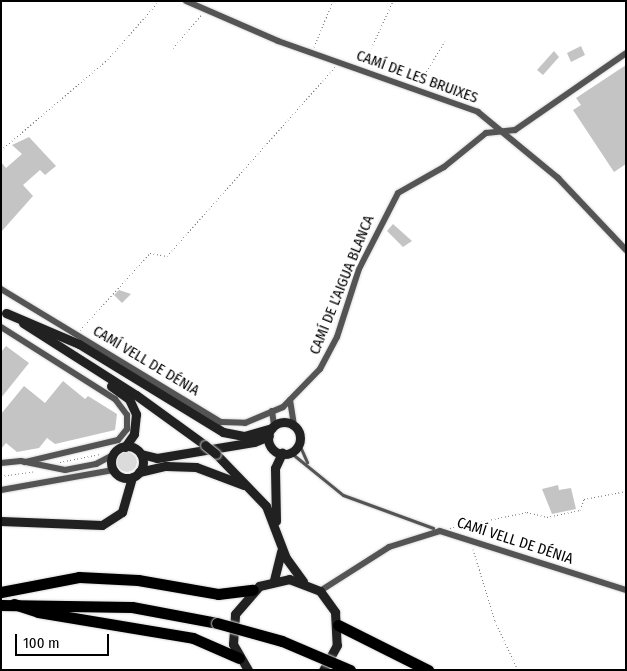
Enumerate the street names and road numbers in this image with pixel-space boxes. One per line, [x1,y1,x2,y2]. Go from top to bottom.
street label: CAMÍ DE LES BRUIXES [354,47,480,107]
street label: CAMÍ DE L’AIGUA BLANCA [306,213,378,357]
street label: CAMÍ VELL DE DÉNIA [89,322,203,400]
street label: CAMÍ VELL DE DÉNIA [455,514,575,568]

